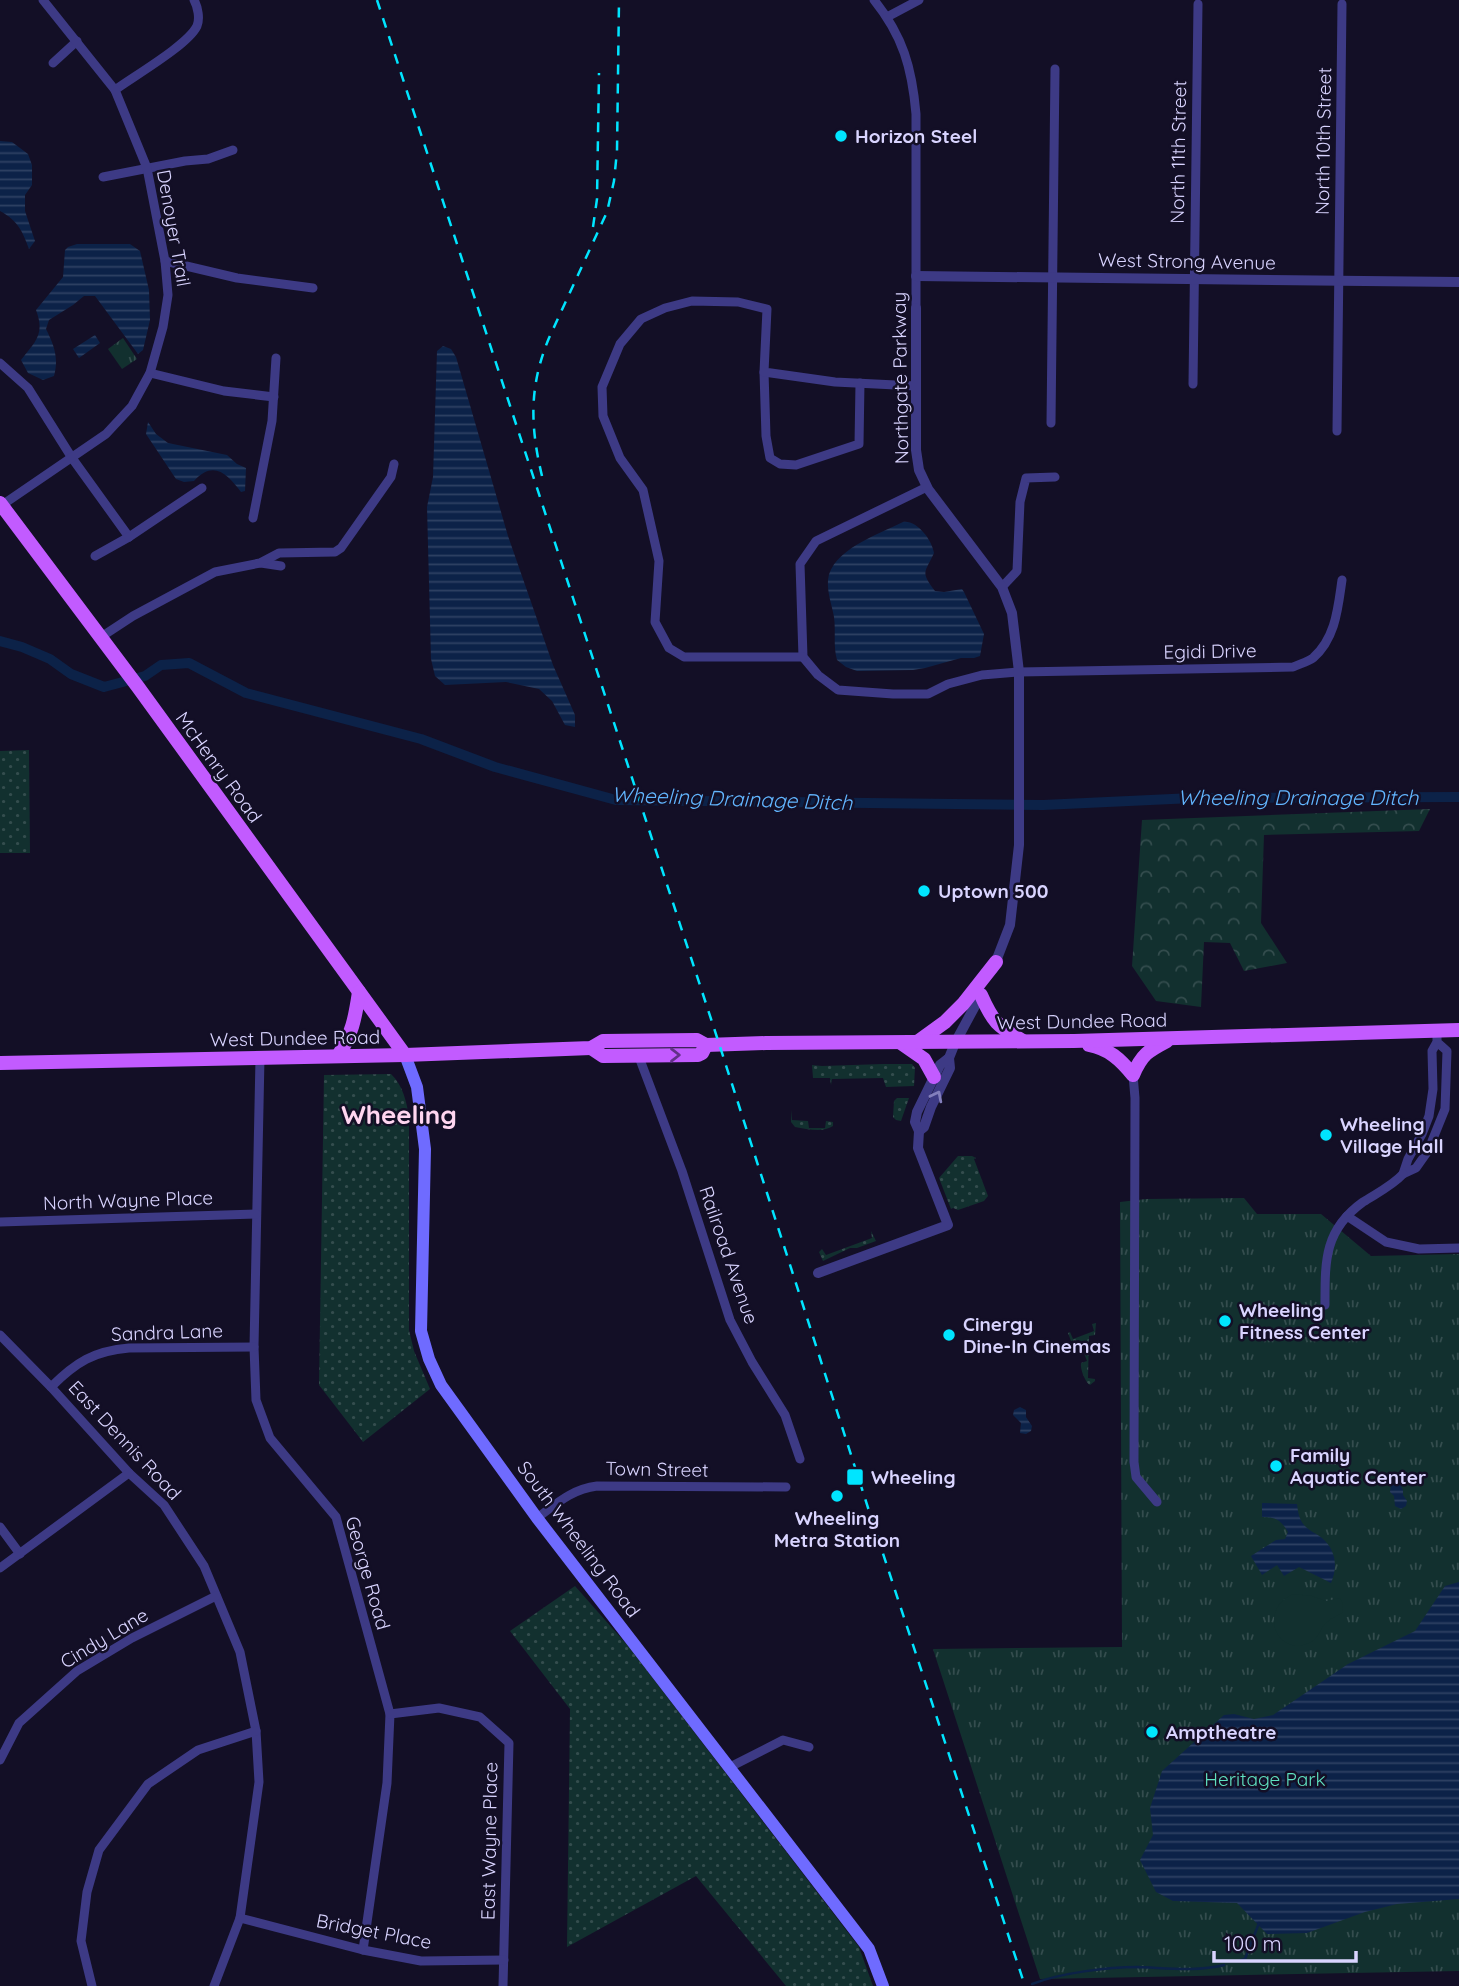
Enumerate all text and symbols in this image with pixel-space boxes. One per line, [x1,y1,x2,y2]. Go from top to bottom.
street label: North 10th Street [1310,67,1336,215]
street label: North 11th Street [1165,80,1191,224]
place label: Horizon Steel [855,124,977,148]
marker: Horizon Steel [833,128,849,144]
street label: Denoyer Trail [152,168,196,288]
street label: West Strong Avenue [1098,247,1276,275]
street label: Northgate Parkway [886,292,914,464]
street label: Egidi Drive [1163,638,1257,664]
street label: McHenry Road [171,707,267,827]
water label: Wheeling Drainage Ditch [611,781,854,815]
water label: Wheeling Drainage Ditch [1178,784,1420,810]
place label: Uptown 500 [938,879,1048,903]
marker: Uptown 500 [916,883,932,899]
street label: West Dundee Road [997,1008,1167,1034]
street label: West Dundee Road [210,1025,380,1051]
one-way arrow [670,1047,681,1063]
one-way arrow [928,1091,942,1103]
district label: Wheeling [341,1098,457,1131]
place label: Wheeling Village Hall [1340,1112,1444,1158]
marker: Wheeling Village Hall [1318,1127,1334,1143]
street label: Railroad Avenue [694,1183,764,1327]
street label: North Wayne Place [43,1185,213,1215]
place label: Wheeling Fitness Center [1239,1298,1370,1344]
place label: Cinergy Dine-In Cinemas [963,1312,1111,1358]
marker: Wheeling Fitness Center [1217,1313,1233,1329]
street label: Sandra Lane [111,1318,223,1346]
marker: Cinergy Dine-In Cinemas [941,1327,957,1343]
street label: East Dennis Road [63,1375,187,1505]
place label: Family Aquatic Center [1290,1443,1426,1489]
street label: South Wheeling Road [512,1456,646,1622]
street label: Town Street [605,1456,709,1482]
marker: Family Aquatic Center [1268,1458,1284,1474]
place label: Wheeling [871,1465,956,1489]
marker: Wheeling [845,1467,865,1487]
marker: Wheeling Metra Station [829,1488,845,1504]
place label: Wheeling Metra Station [774,1506,900,1552]
street label: George Road [340,1513,396,1633]
street label: Cindy Lane [56,1602,152,1674]
place label: Amptheatre [1166,1720,1277,1744]
marker: Amptheatre [1144,1724,1160,1740]
street label: East Wayne Place [476,1762,502,1920]
park label: Heritage Park [1204,1767,1326,1791]
street label: Bridget Place [314,1908,434,1954]
scale bar [1214,1920,1356,1964]
text: 100 m [1224,1930,1282,1956]

